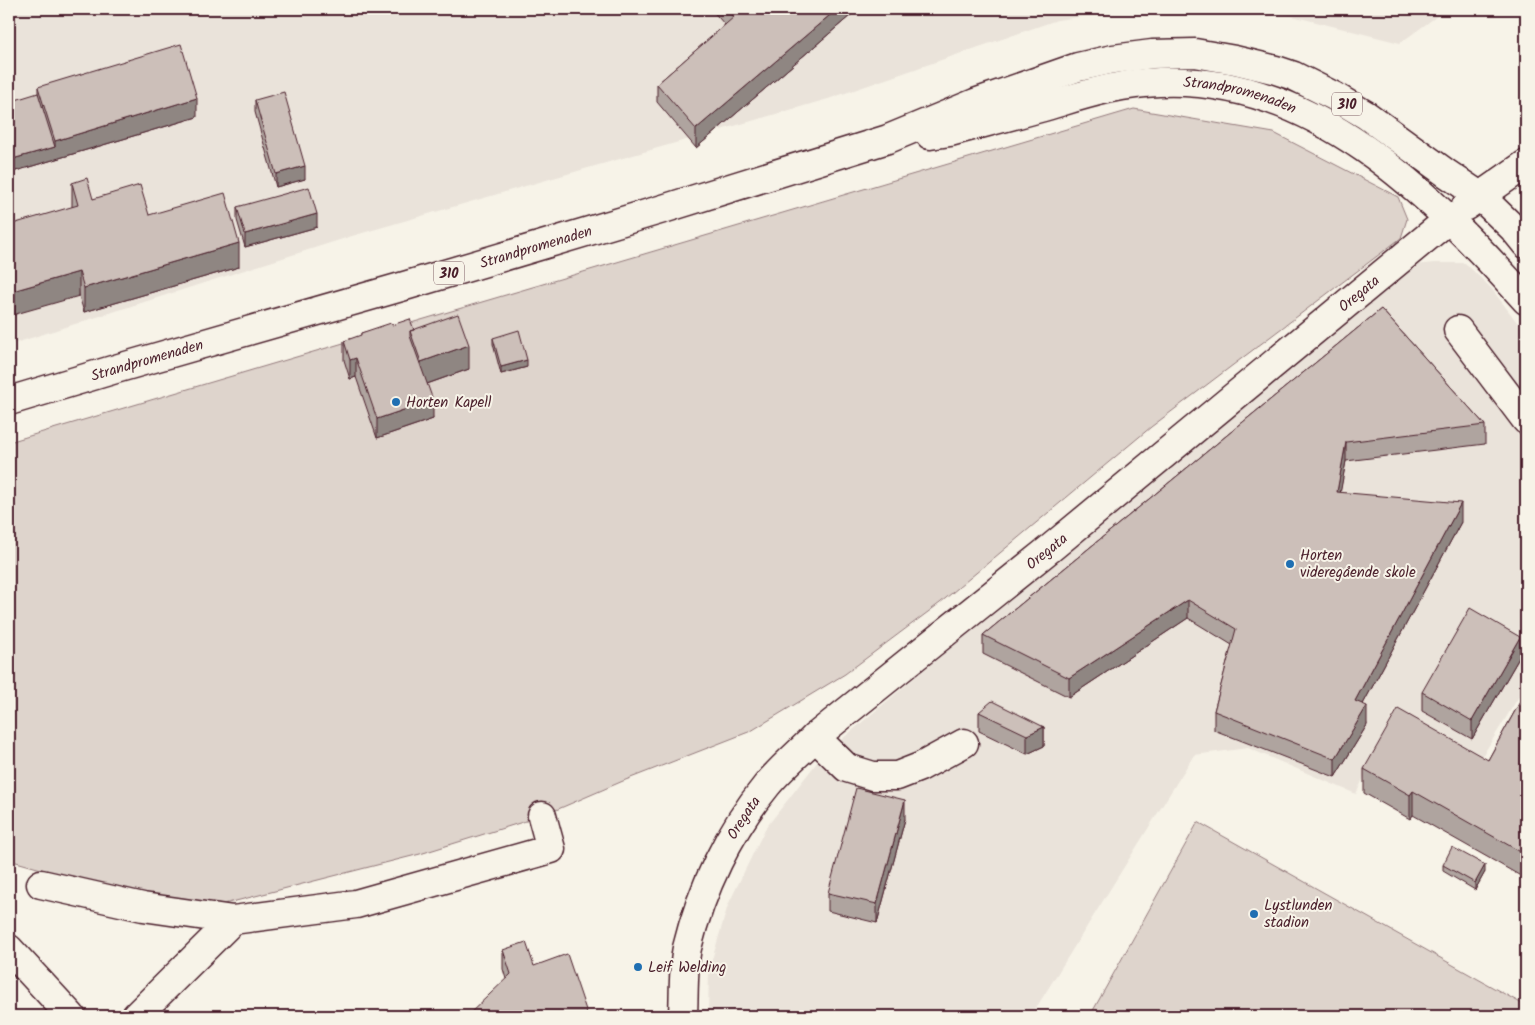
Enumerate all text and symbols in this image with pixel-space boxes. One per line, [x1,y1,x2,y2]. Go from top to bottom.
street label: Strandpromenaden [1183,71,1300,121]
road number: 310 [1332,92,1362,116]
street label: Strandpromenaden [477,220,595,276]
road number: 310 [434,262,464,284]
street label: Oregata [1333,270,1386,319]
street label: Strandpromenaden [88,333,206,389]
place label: Horten Kapell [406,391,492,415]
marker: Horten Kapell [390,396,402,408]
street label: Oregata [1021,528,1073,576]
place label: Horten videregående skole [1300,544,1416,585]
marker: Horten videregående skole [1284,558,1296,570]
street label: Oregata [721,791,767,844]
place label: Lystlunden stadion [1264,894,1333,935]
marker: Lystlunden stadion [1248,908,1260,920]
place label: Leif Welding [648,956,727,980]
marker: Leif Welding [632,961,644,973]

